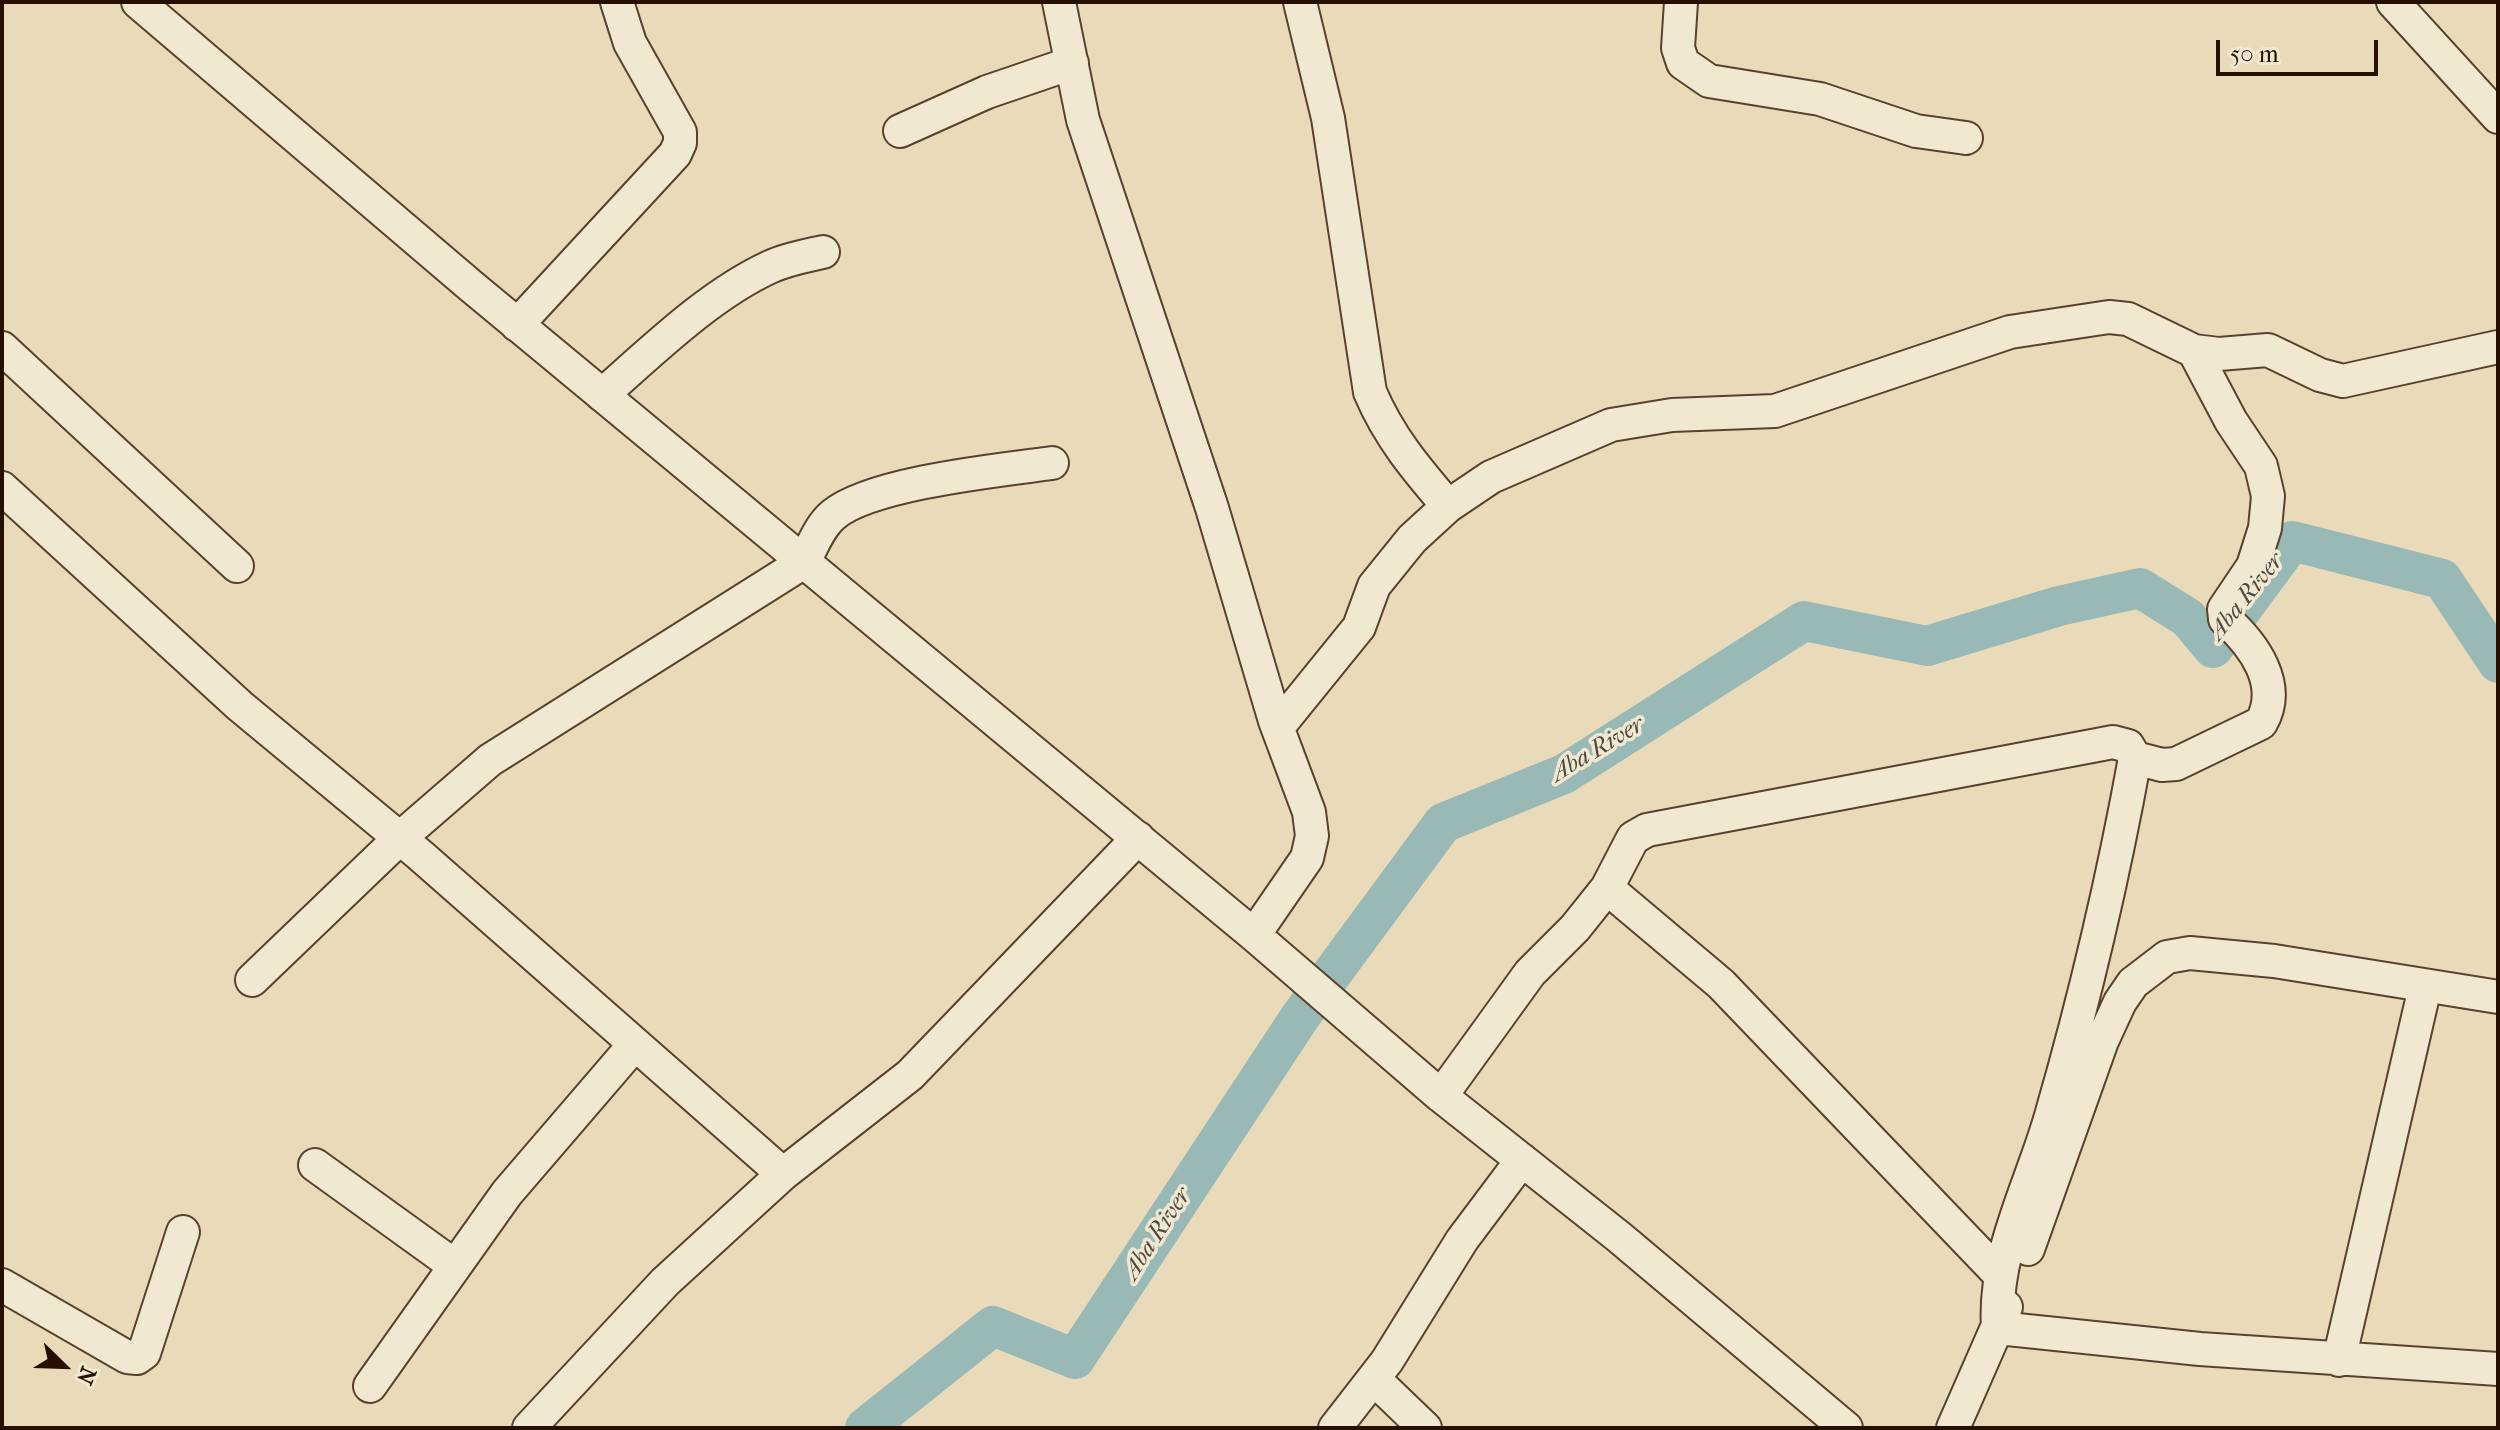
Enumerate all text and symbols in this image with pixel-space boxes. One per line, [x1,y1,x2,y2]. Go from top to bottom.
scale bar [2220,24,2382,74]
text: 50 m [2230,40,2279,68]
water label: Aba River [2203,548,2291,646]
water label: Aba River [1546,711,1650,789]
water label: Aba River [1118,1183,1198,1285]
north arrow [24,1326,104,1406]
text: N [71,1363,101,1388]

